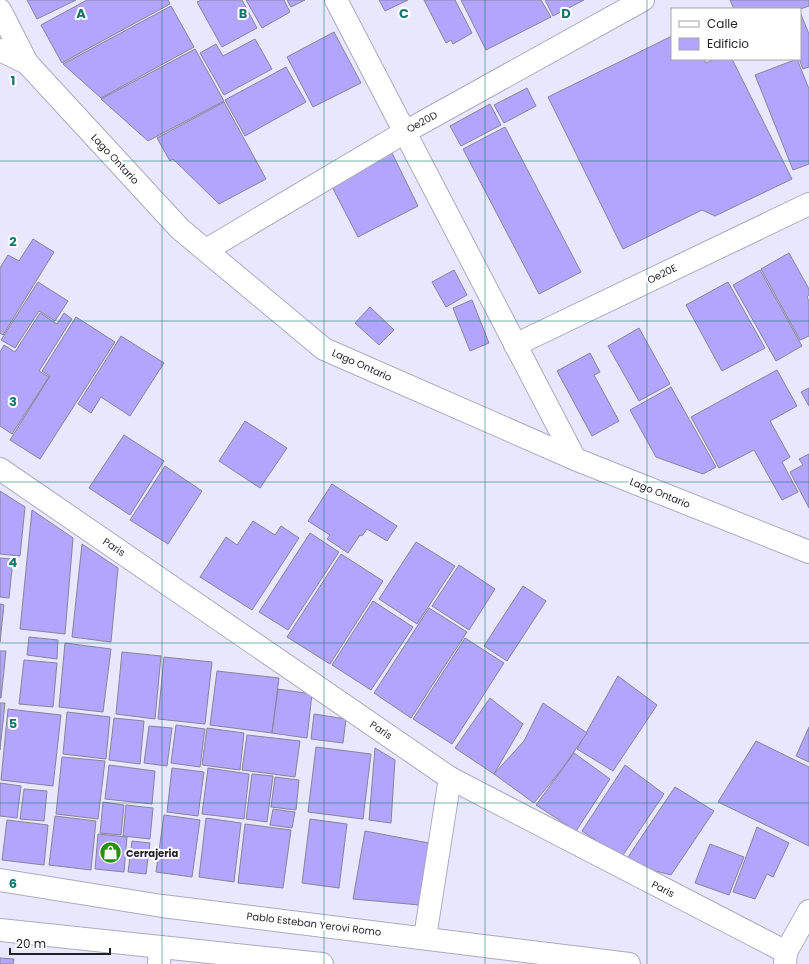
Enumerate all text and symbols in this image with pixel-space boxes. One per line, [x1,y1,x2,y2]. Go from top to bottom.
text: A [76,4,86,23]
text: B [239,4,248,23]
text: C [399,4,409,23]
text: D [561,4,571,23]
legend [671,8,801,60]
text: Calle [707,15,738,32]
text: Edificio [707,35,749,52]
text: 1 [11,71,15,90]
street label: Oe20D [404,107,440,137]
street label: Lago Ontario [88,130,142,188]
text: 2 [9,232,17,251]
street label: Oe20E [645,260,679,288]
street label: Lago Ontario [330,345,394,385]
text: 3 [9,392,17,411]
street label: Lago Ontario [627,474,693,512]
street label: Paris [100,534,128,560]
text: 4 [9,553,18,572]
text: 5 [9,714,17,733]
street label: Paris [367,717,395,743]
shop icon: Cerrajeria [98,840,124,866]
place label: Cerrajeria [126,846,178,861]
text: 6 [9,874,17,893]
street label: Paris [649,877,677,901]
street label: Pablo Esteban Yerovi Romo [246,908,382,940]
scale bar [10,930,110,956]
text: 20 m [16,935,46,952]

